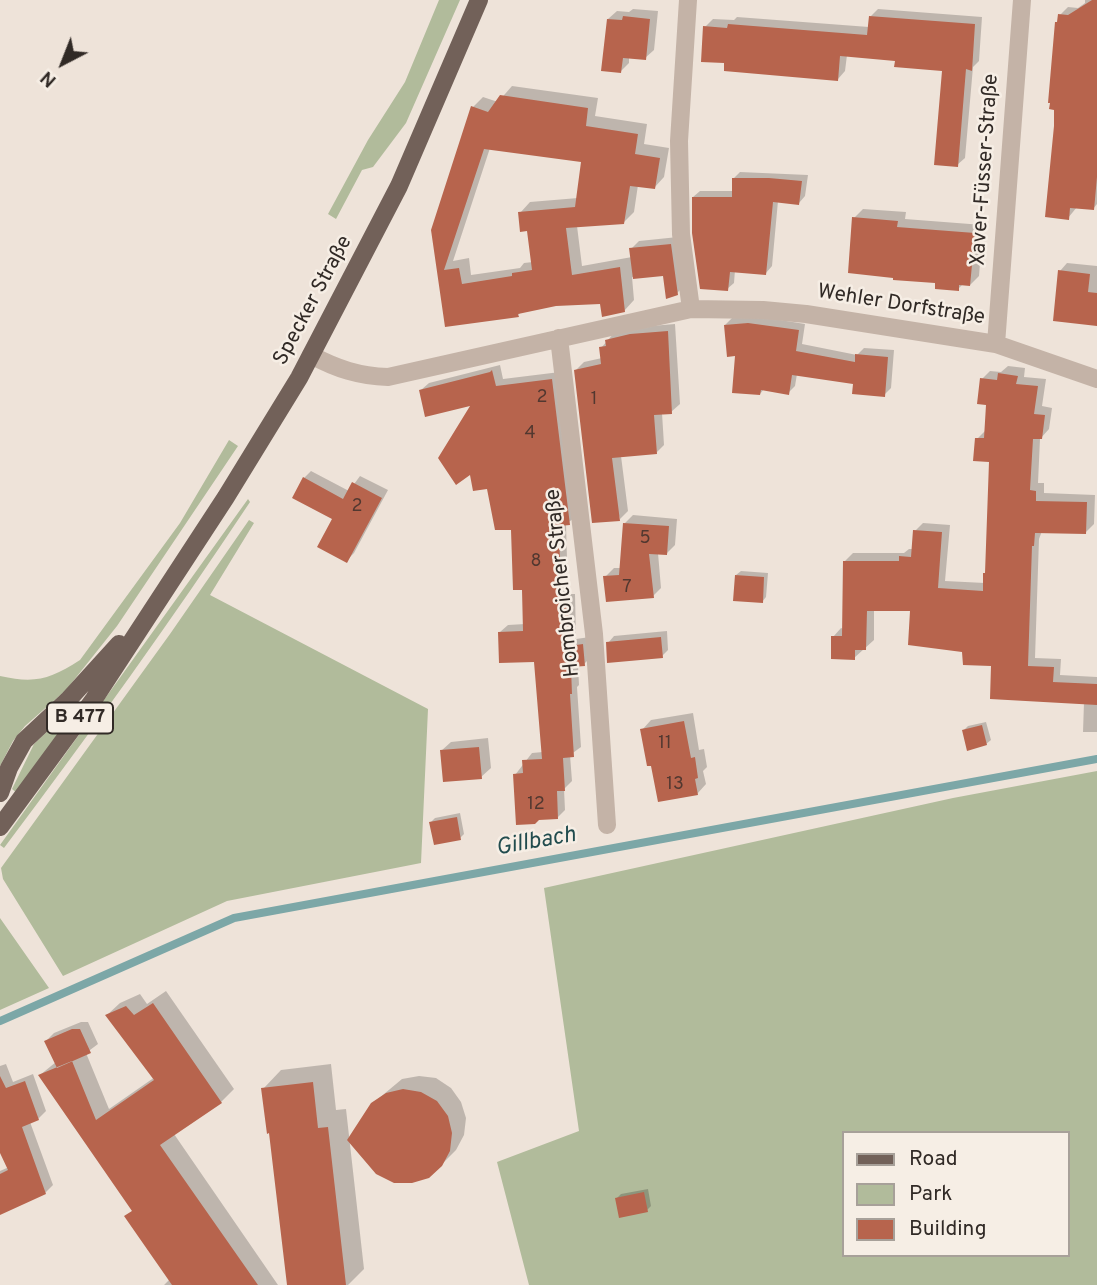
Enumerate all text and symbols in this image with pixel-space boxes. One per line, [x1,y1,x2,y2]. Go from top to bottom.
north arrow [28,28,98,98]
text: N [36,65,62,92]
street label: Xaver-Füsser-Straße [967,73,1005,267]
street label: Specker Straße [269,232,359,370]
street label: Wehler Dorfstraße [815,280,987,332]
house number: 2 [536,387,548,409]
house number: 1 [591,389,597,411]
house number: 4 [524,423,536,445]
street label: Hombroicher Straße [542,488,586,678]
house number: 2 [351,496,363,518]
house number: 5 [639,528,651,550]
house number: 8 [531,551,541,573]
house number: 7 [622,577,632,599]
road number: B 477 [47,702,113,734]
house number: 11 [658,733,672,755]
house number: 13 [666,774,684,796]
house number: 12 [527,794,545,816]
water label: Gillbach [494,822,578,864]
legend [842,1131,1069,1257]
text: Road [909,1146,958,1173]
text: Park [909,1181,952,1208]
text: Building [909,1216,987,1243]

